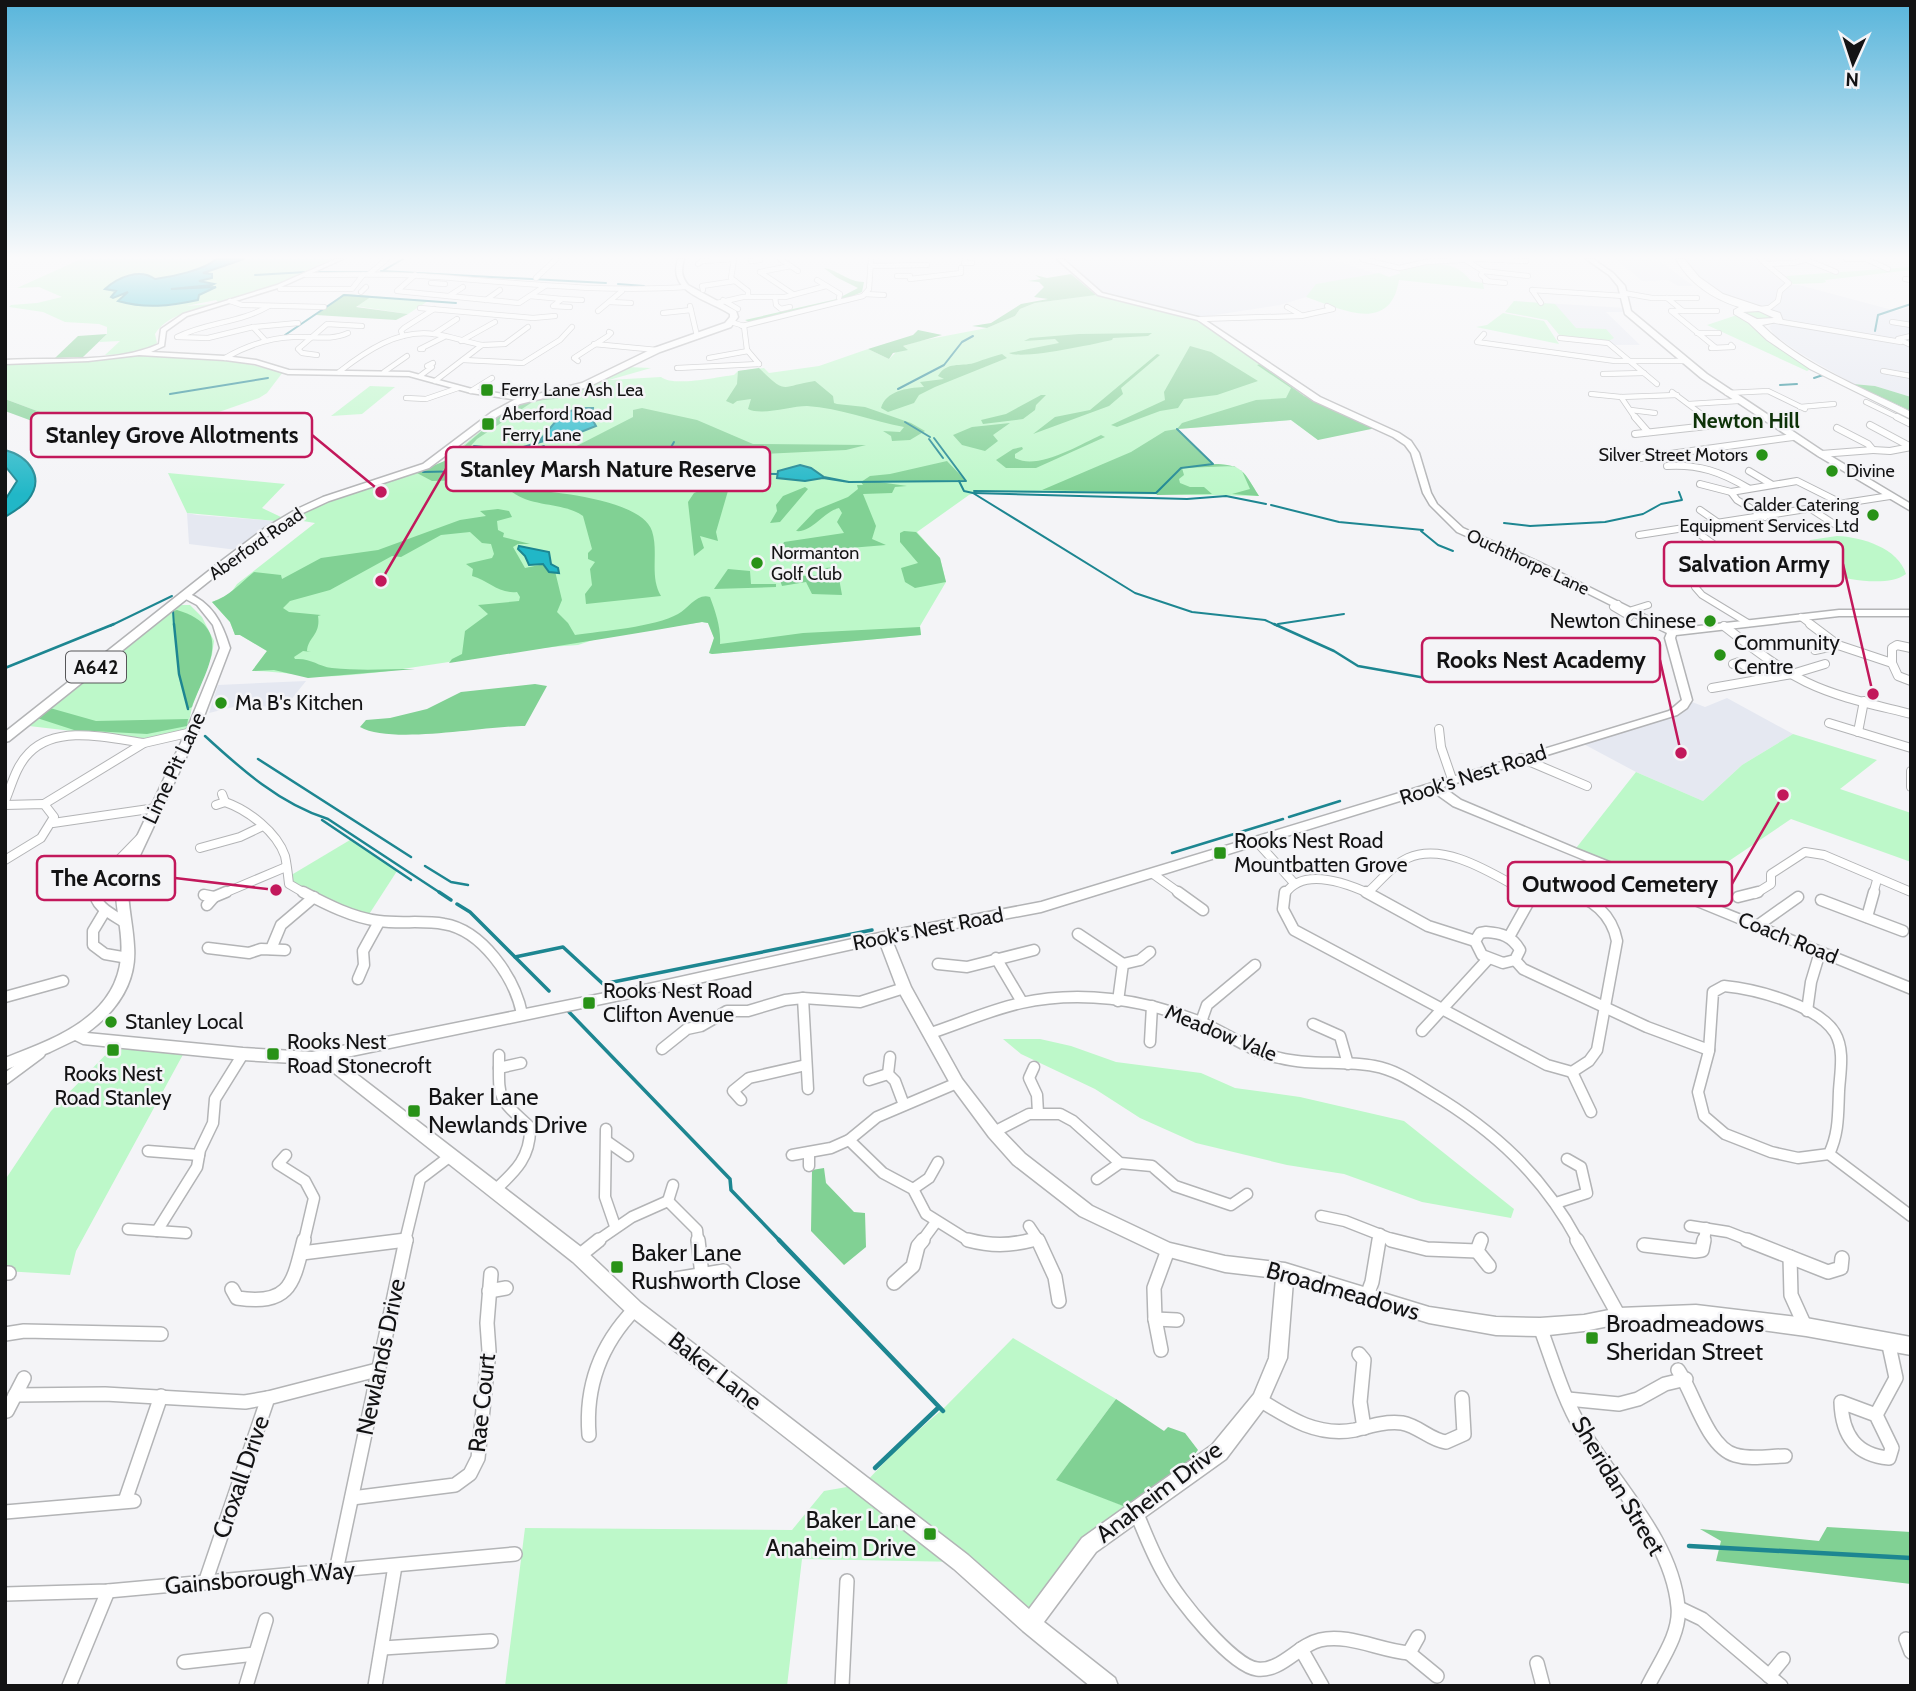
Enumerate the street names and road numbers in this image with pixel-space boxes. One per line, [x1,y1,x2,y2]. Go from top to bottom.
street label: Aberford Road [205,503,307,585]
street label: Ouchthorpe Lane [1463,524,1593,600]
road number: A642 [66,652,126,682]
street label: Lime Pit Lane [137,708,210,827]
street label: Rook's Nest Road [1396,739,1549,810]
street label: Rook's Nest Road [851,902,1005,955]
street label: Coach Road [1735,906,1842,969]
street label: Meadow Vale [1162,999,1281,1066]
street label: Broadmeadows [1263,1255,1423,1326]
street label: Newlands Drive [350,1276,411,1438]
street label: Baker Lane [663,1325,768,1416]
street label: Rae Court [462,1352,501,1454]
street label: Sheridan Street [1566,1411,1671,1561]
street label: Croxall Drive [206,1412,275,1542]
street label: Anaheim Drive [1090,1435,1227,1548]
street label: Gainsborough Way [164,1555,356,1600]

